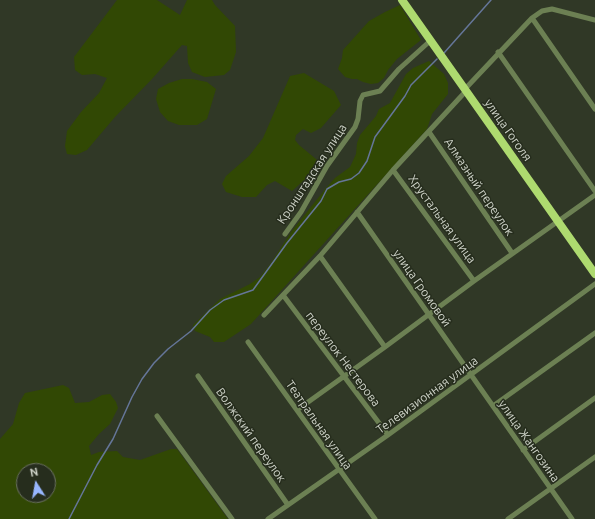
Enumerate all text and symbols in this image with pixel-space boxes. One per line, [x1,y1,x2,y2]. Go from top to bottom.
street label: улица Гоголя [481,96,535,164]
street label: Кронштадская улица [274,121,350,227]
street label: Алмазный переулок [441,136,517,238]
street label: Хрустальная улица [405,172,479,266]
street label: улица Громовой [390,247,454,329]
street label: переулок Нестерова [303,309,383,409]
street label: Телевизионная улица [373,353,481,437]
street label: Театральная улица [283,377,355,473]
street label: Волжский переулок [213,385,289,485]
street label: улица Жангозина [495,397,563,485]
north arrow [16,463,56,503]
text: N [29,466,39,479]

